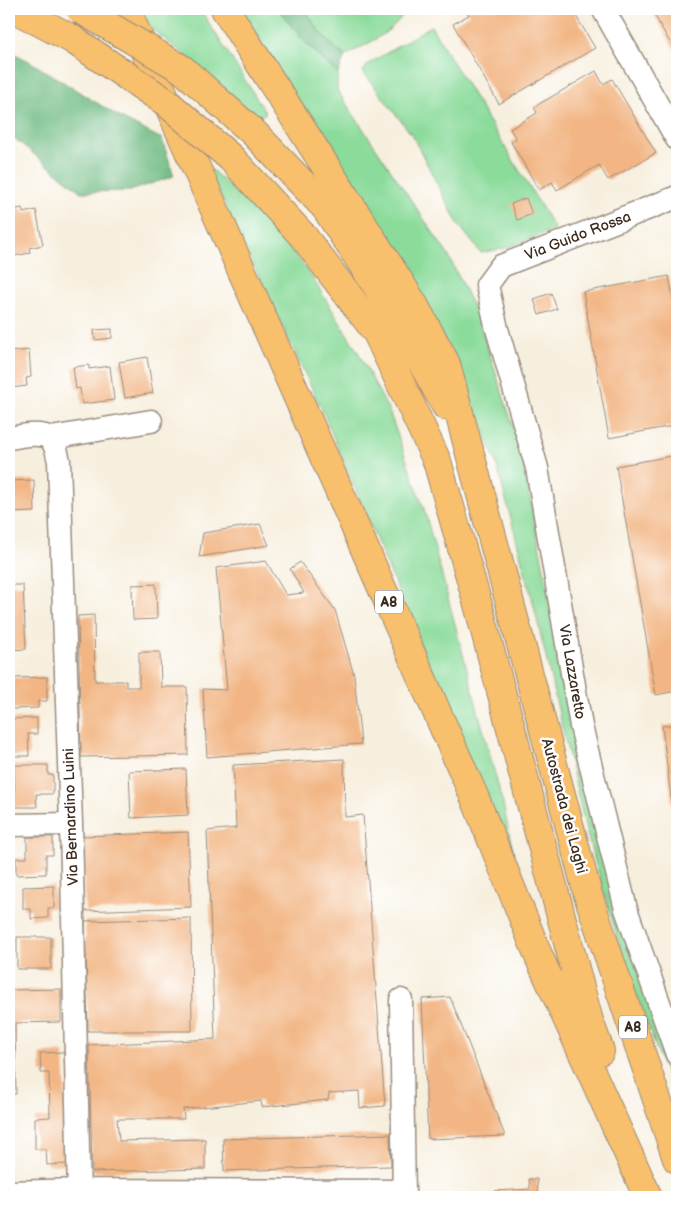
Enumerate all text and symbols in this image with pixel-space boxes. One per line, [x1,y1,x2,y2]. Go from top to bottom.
street label: Via Guido Rossa [522,207,634,265]
road number: A8 [375,590,403,614]
street label: Via Lazzaretto [554,623,590,721]
street label: Autostrada dei Laghi [537,736,591,876]
street label: Via Bernardino Luini [59,748,83,886]
road number: A8 [619,1016,647,1038]

